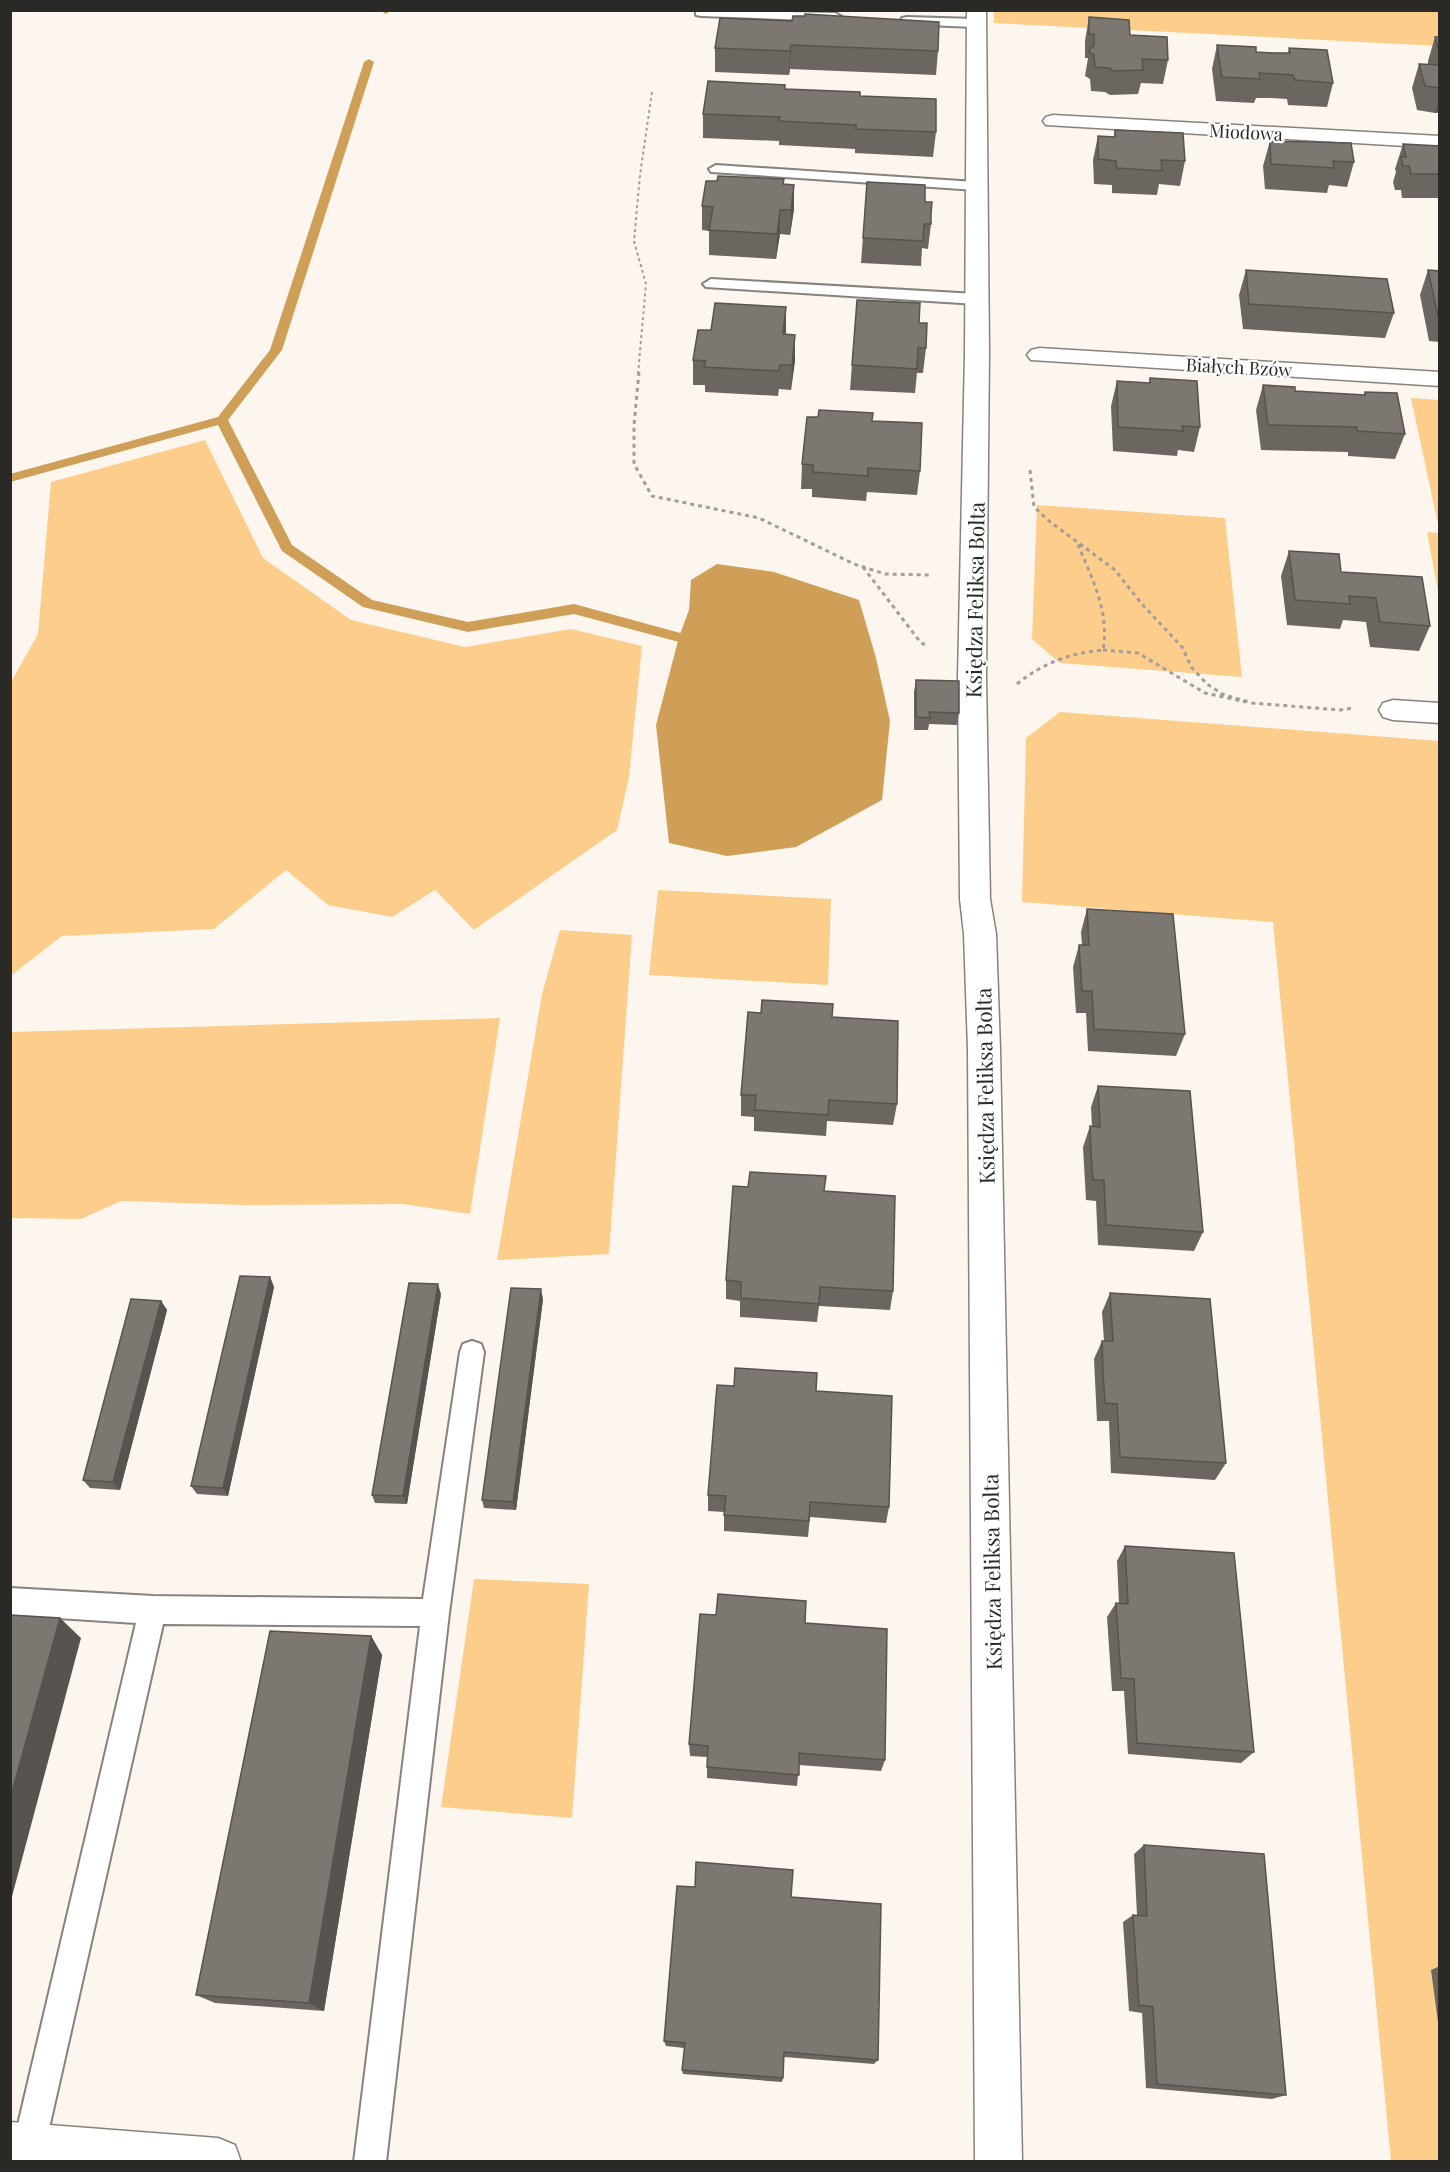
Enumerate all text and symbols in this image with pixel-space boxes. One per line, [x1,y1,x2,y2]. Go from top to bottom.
street label: Miodowa [1209,118,1283,146]
street label: Białych Bzów [1185,352,1293,382]
street label: Księdza Feliksa Bolta [958,501,990,698]
street label: Księdza Feliksa Bolta [968,987,1000,1184]
street label: Księdza Feliksa Bolta [975,1473,1007,1670]

